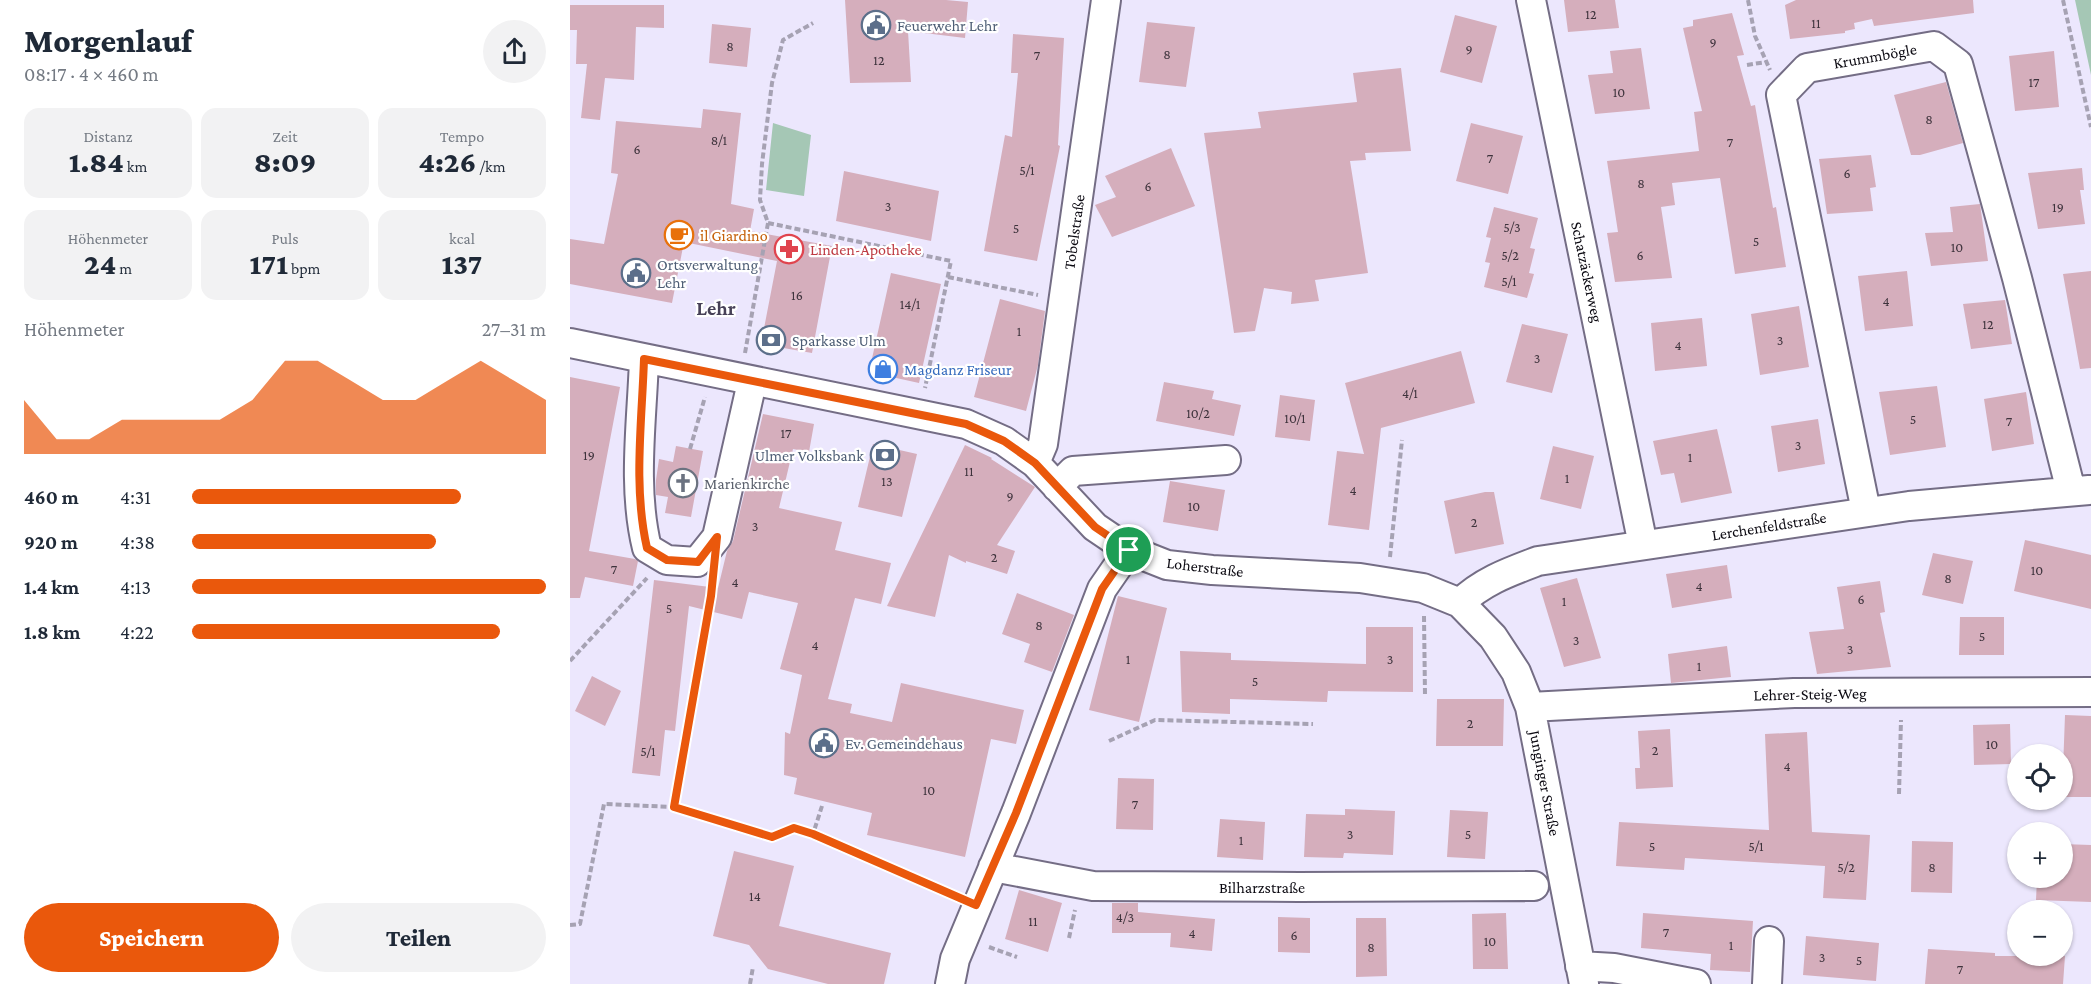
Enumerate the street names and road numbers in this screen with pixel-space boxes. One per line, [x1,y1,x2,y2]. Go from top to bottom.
street label: Krummbögle [1832,40,1918,73]
street label: Tobelstraße [1060,193,1088,271]
street label: Schatzäckerweg [1567,220,1606,324]
street label: Lerchenfeldstraße [1711,509,1827,543]
street label: Loherstraße [1166,554,1244,580]
street label: Lehrer-Steig-Weg [1753,685,1867,704]
street label: Junginger Straße [1525,727,1564,837]
street label: Bilharzstraße [1219,879,1305,896]

